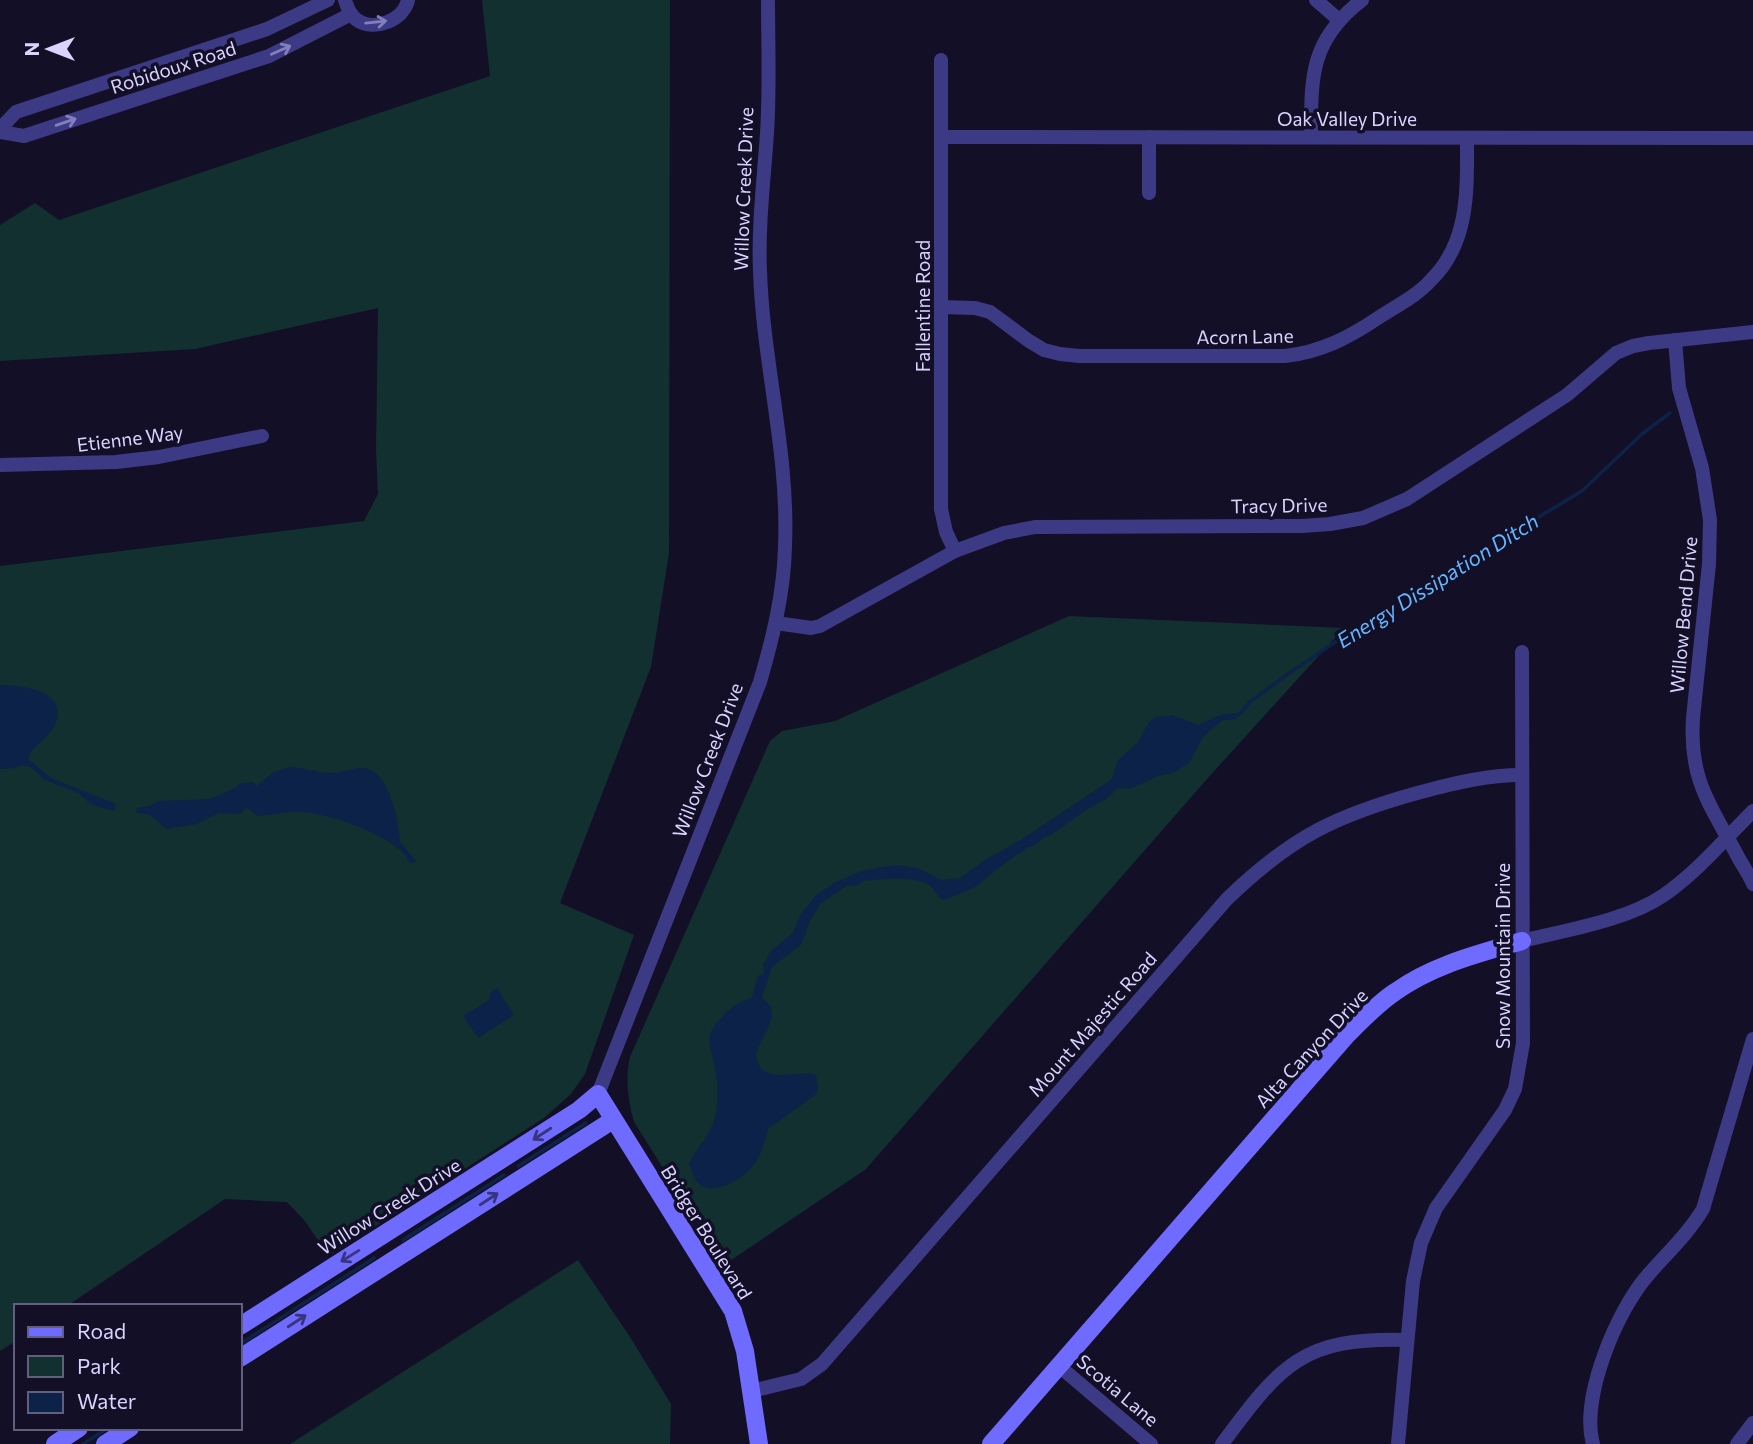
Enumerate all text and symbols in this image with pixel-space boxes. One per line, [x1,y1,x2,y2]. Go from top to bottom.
north arrow [14,14,84,84]
one-way arrow [364,15,387,28]
street label: Robidoux Road [107,36,239,98]
text: N [20,42,43,56]
one-way arrow [270,43,292,56]
street label: Willow Creek Drive [729,107,757,271]
street label: Oak Valley Drive [1277,107,1417,130]
one-way arrow [54,115,76,127]
street label: Fallentine Road [911,240,934,372]
street label: Acorn Lane [1196,324,1294,348]
street label: Etienne Way [75,420,185,456]
street label: Tracy Drive [1230,493,1328,517]
water label: Energy Dissipation Ditch [1331,508,1543,652]
street label: Willow Bend Drive [1665,536,1701,694]
street label: Willow Creek Drive [667,679,747,841]
street label: Snow Mountain Drive [1491,863,1514,1049]
street label: Mount Majestic Road [1023,947,1161,1101]
street label: Alta Canyon Drive [1250,984,1372,1112]
one-way arrow [533,1127,553,1141]
street label: Willow Creek Drive [313,1153,465,1259]
street label: Bridger Boulevard [657,1161,757,1303]
one-way arrow [479,1191,498,1206]
one-way arrow [341,1249,361,1263]
legend [14,1304,242,1430]
one-way arrow [287,1314,307,1328]
text: Road [77,1318,126,1343]
street label: Scotia Lane [1072,1349,1164,1431]
text: Park [77,1353,121,1378]
text: Water [77,1388,136,1413]

